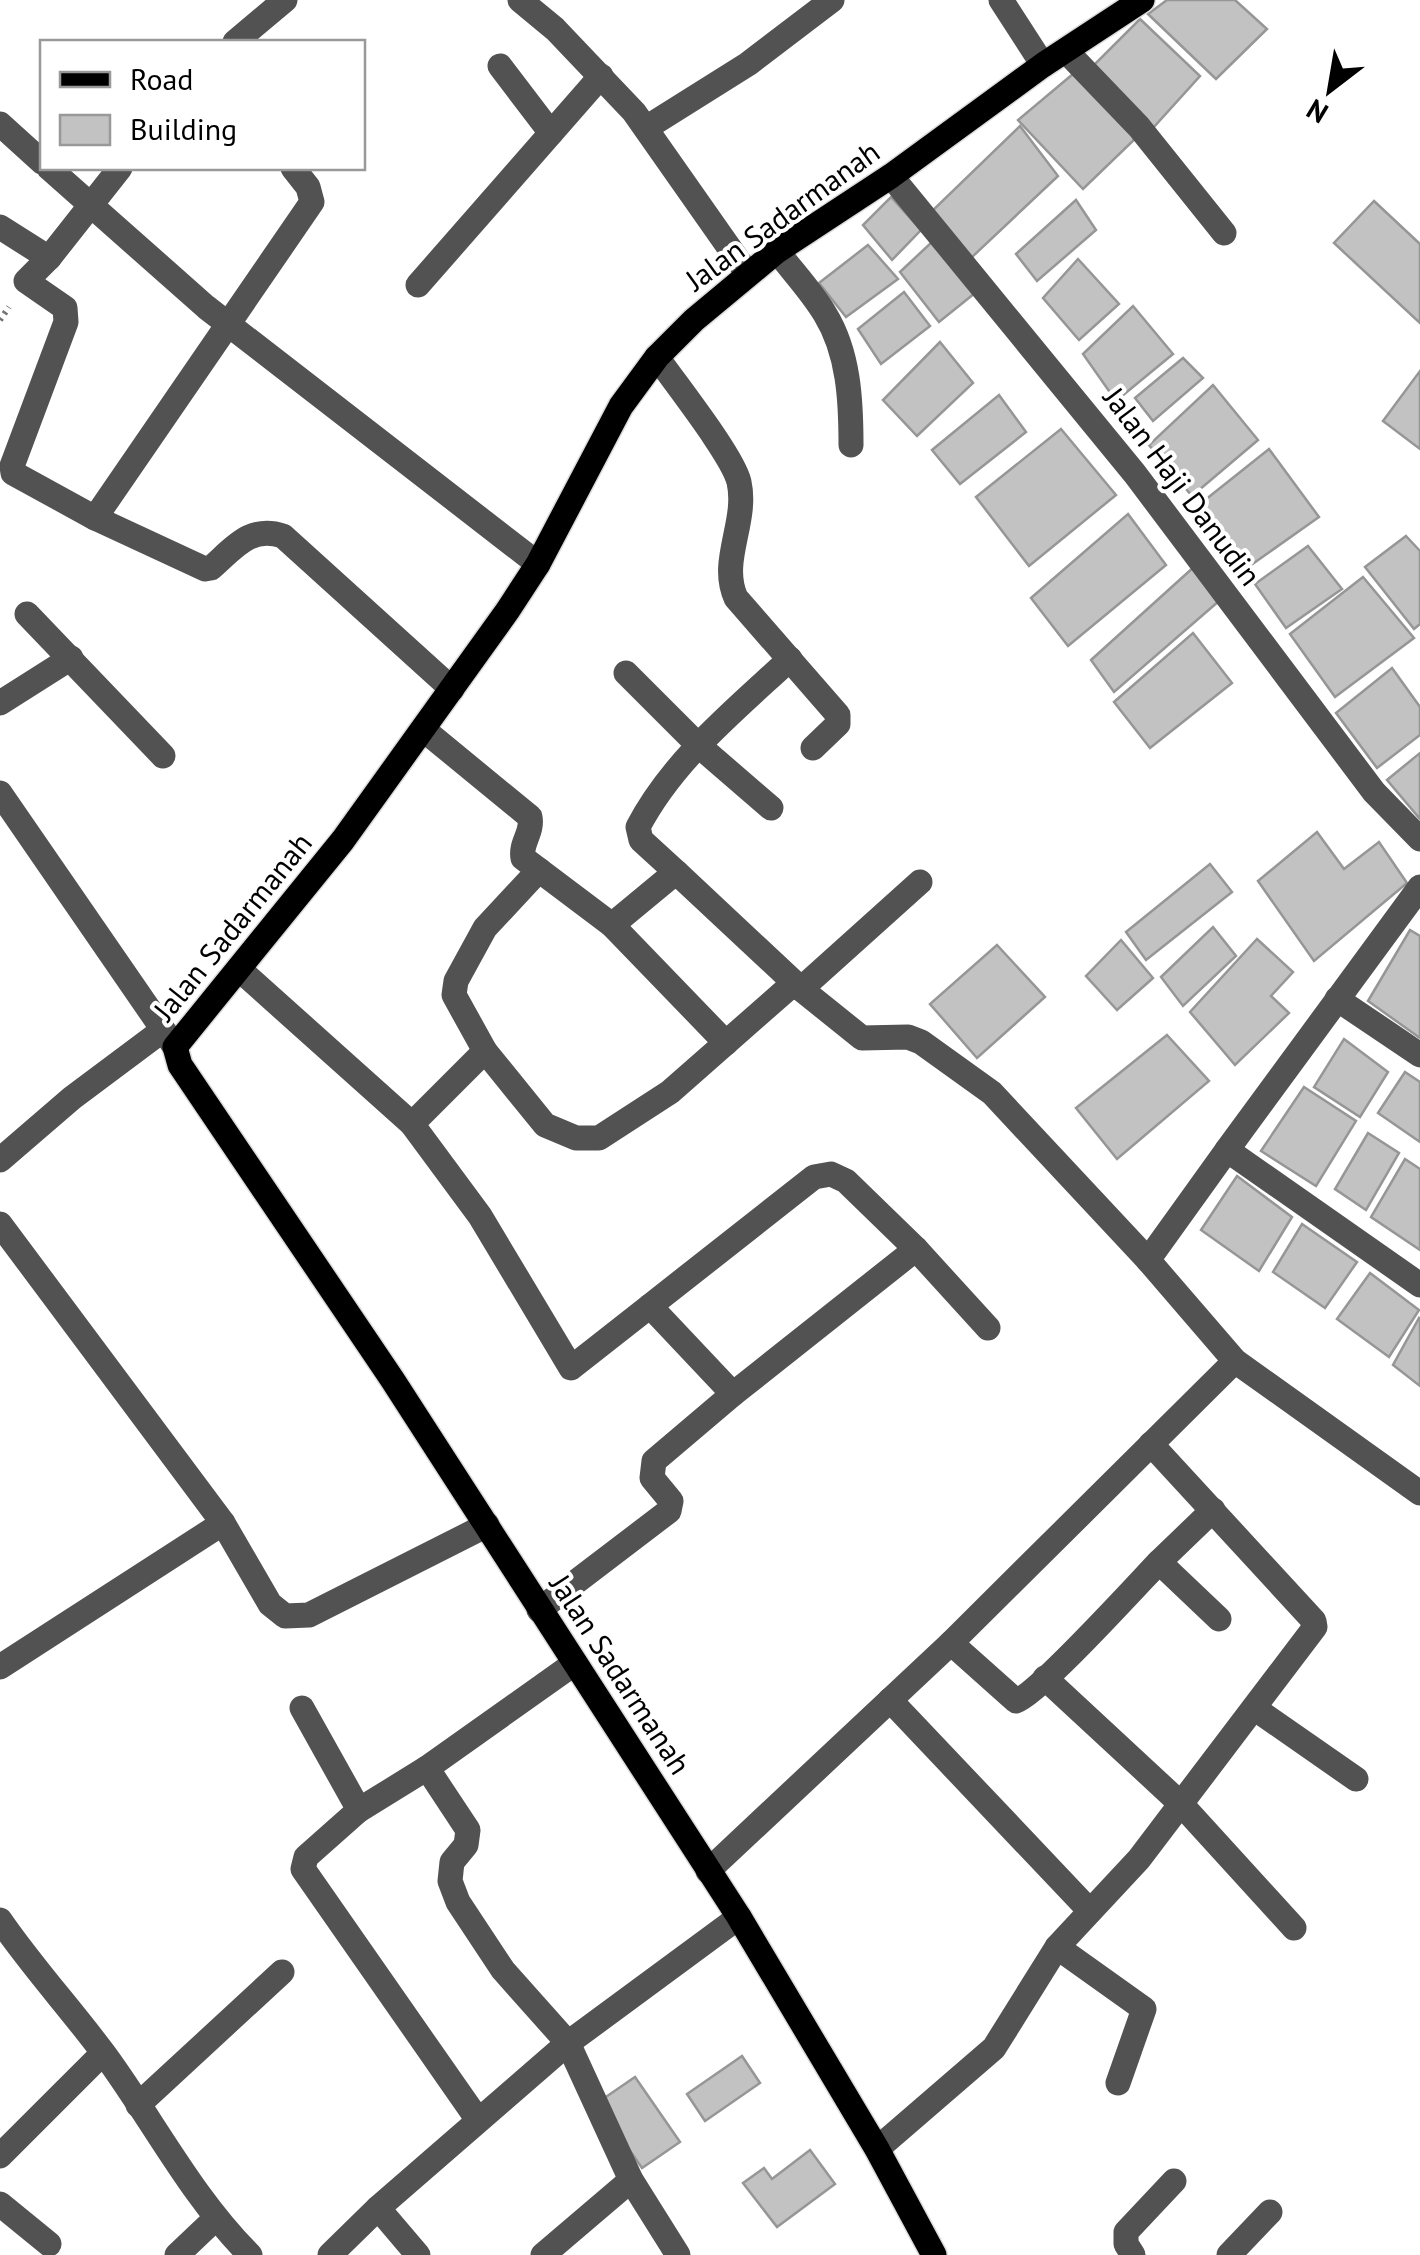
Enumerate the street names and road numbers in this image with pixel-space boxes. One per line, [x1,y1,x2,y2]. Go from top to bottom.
street label: Jalan Sadarmanah [676,131,887,300]
street label: Jalan Haji Danudin [1094,377,1270,593]
street label: Jalan Sadarmanah [143,824,320,1029]
street label: Jalan Sadarmanah [541,1565,700,1781]

